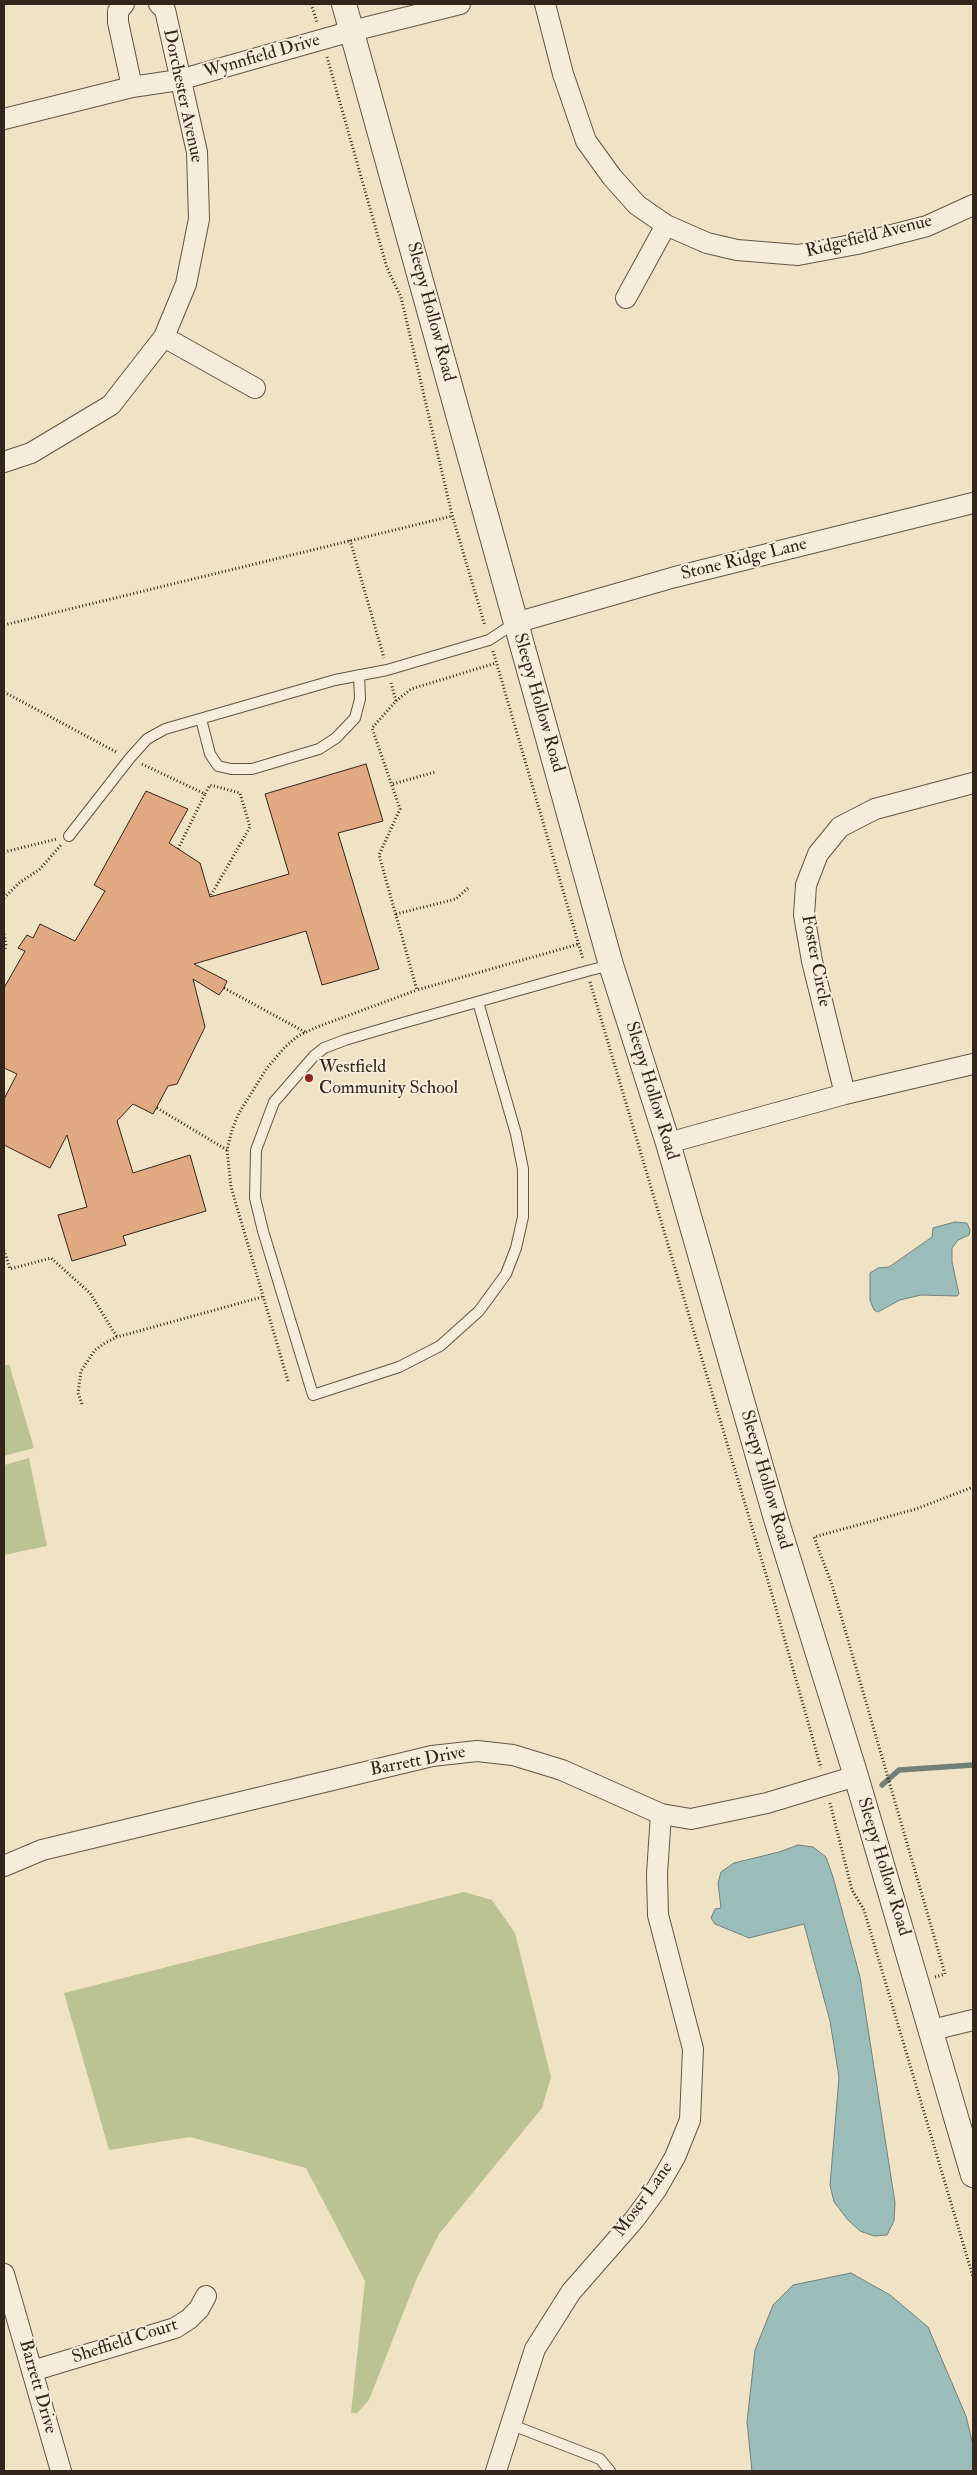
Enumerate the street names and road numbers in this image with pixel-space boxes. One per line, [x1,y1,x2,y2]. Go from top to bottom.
street label: Dorchester Avenue [157,27,207,165]
street label: Wynnfield Drive [201,30,323,84]
street label: Ridgefield Avenue [804,211,934,263]
street label: Sleepy Hollow Road [401,240,459,384]
street label: Stone Ridge Lane [679,534,809,586]
street label: Sleepy Hollow Road [508,631,568,775]
street label: Foster Circle [795,913,835,1009]
street label: Sleepy Hollow Road [620,1019,682,1163]
street label: Sleepy Hollow Road [735,1408,795,1552]
street label: Barrett Drive [368,1742,468,1782]
street label: Sleepy Hollow Road [852,1795,914,1939]
street label: Moser Lane [610,2158,678,2242]
street label: Sheffield Court [69,2315,181,2369]
street label: Barrett Drive [13,2338,61,2436]

